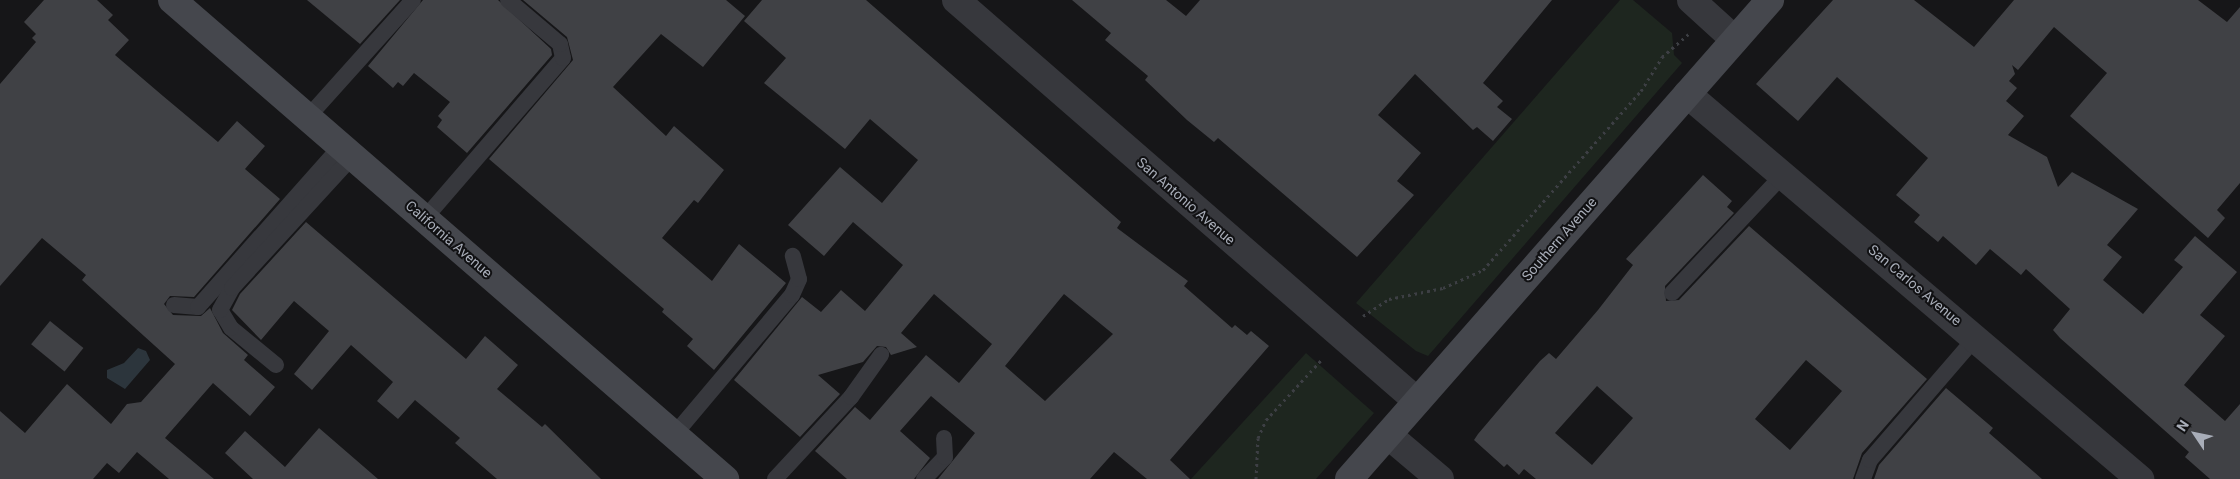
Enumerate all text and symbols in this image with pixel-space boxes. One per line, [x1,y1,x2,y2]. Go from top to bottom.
street label: San Antonio Avenue [1133,154,1239,248]
street label: Southern Avenue [1518,194,1600,284]
street label: California Avenue [402,197,496,281]
street label: San Carlos Avenue [1865,241,1965,329]
north arrow [2170,409,2220,459]
text: N [2173,417,2192,434]

